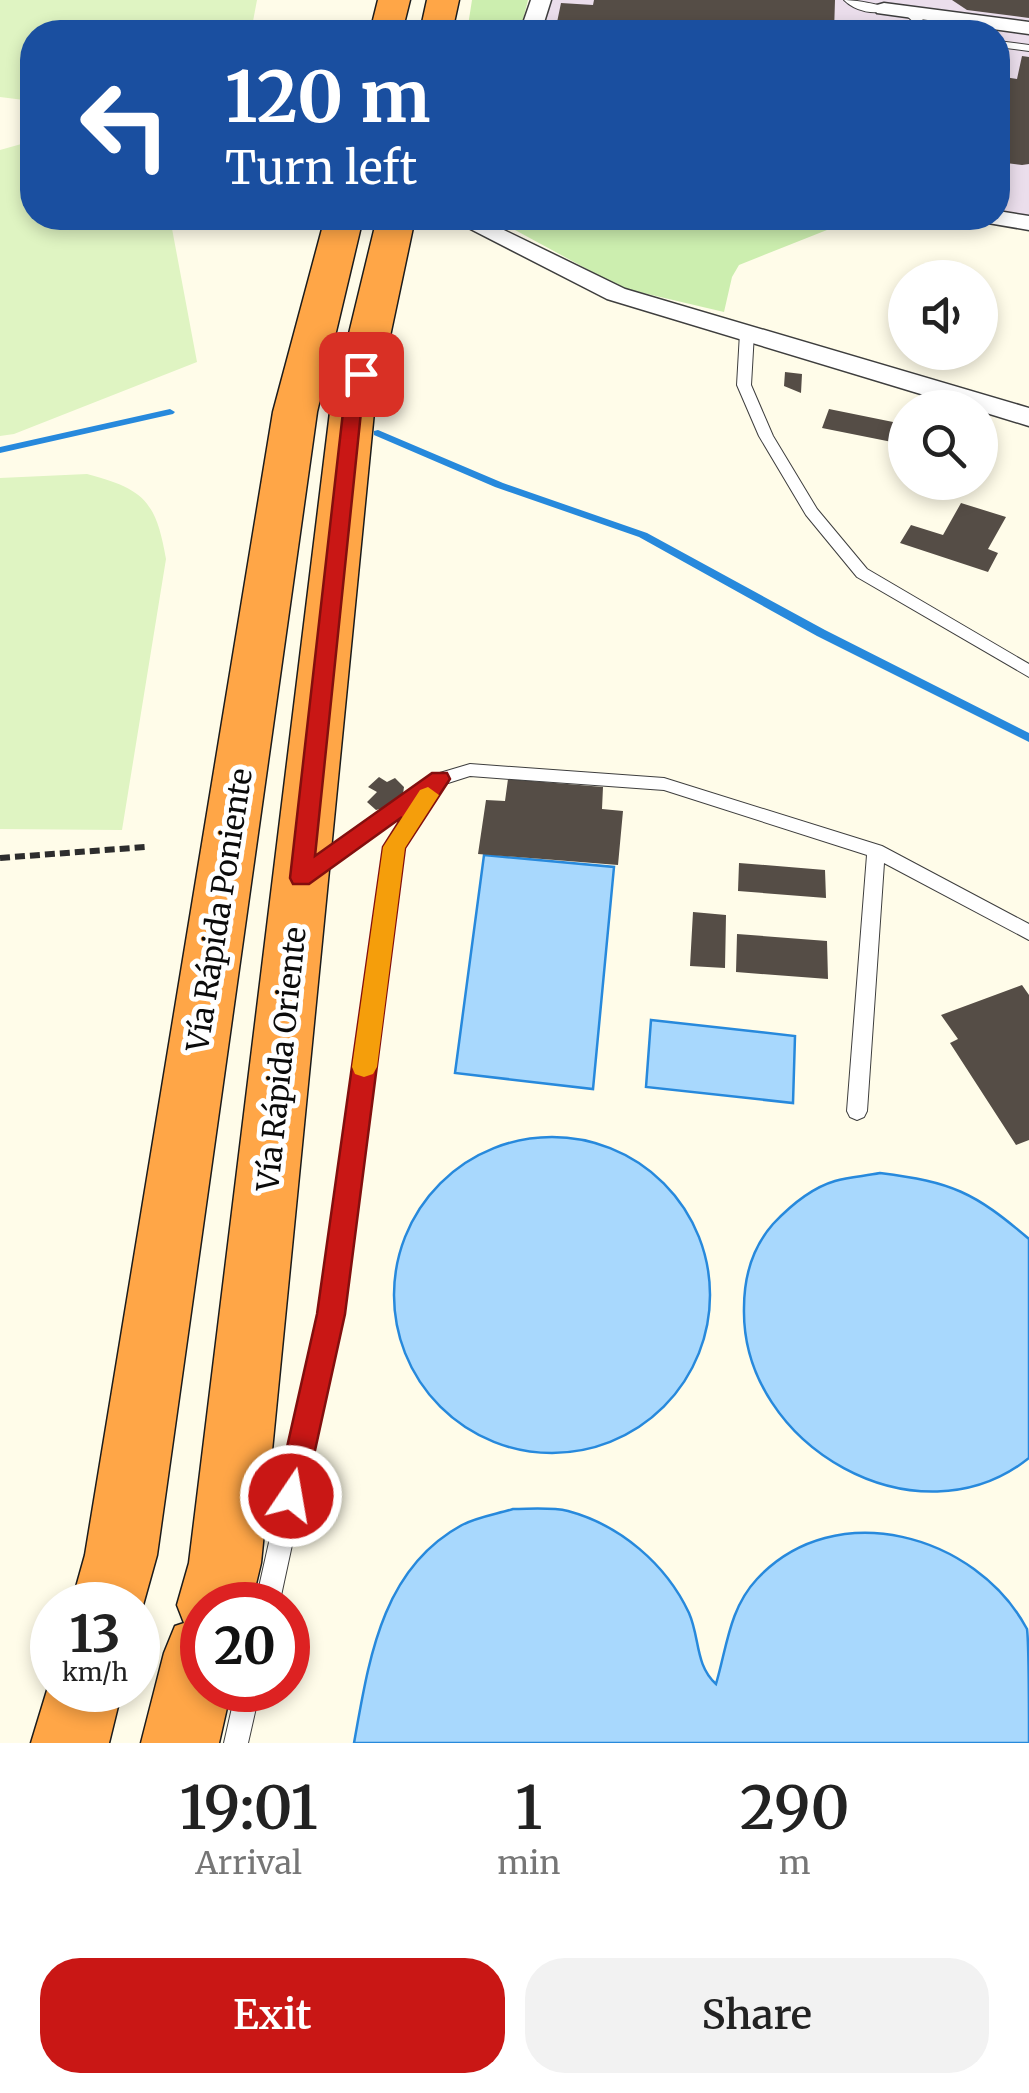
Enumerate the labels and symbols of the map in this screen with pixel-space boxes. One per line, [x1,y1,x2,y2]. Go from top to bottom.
pin [319,332,404,417]
street label: Vía Rápida Poniente [178,766,260,1055]
street label: Vía Rápida Oriente [248,925,314,1194]
position arrow [239,1444,343,1548]
speed limit sign: 20 [180,1582,310,1712]

